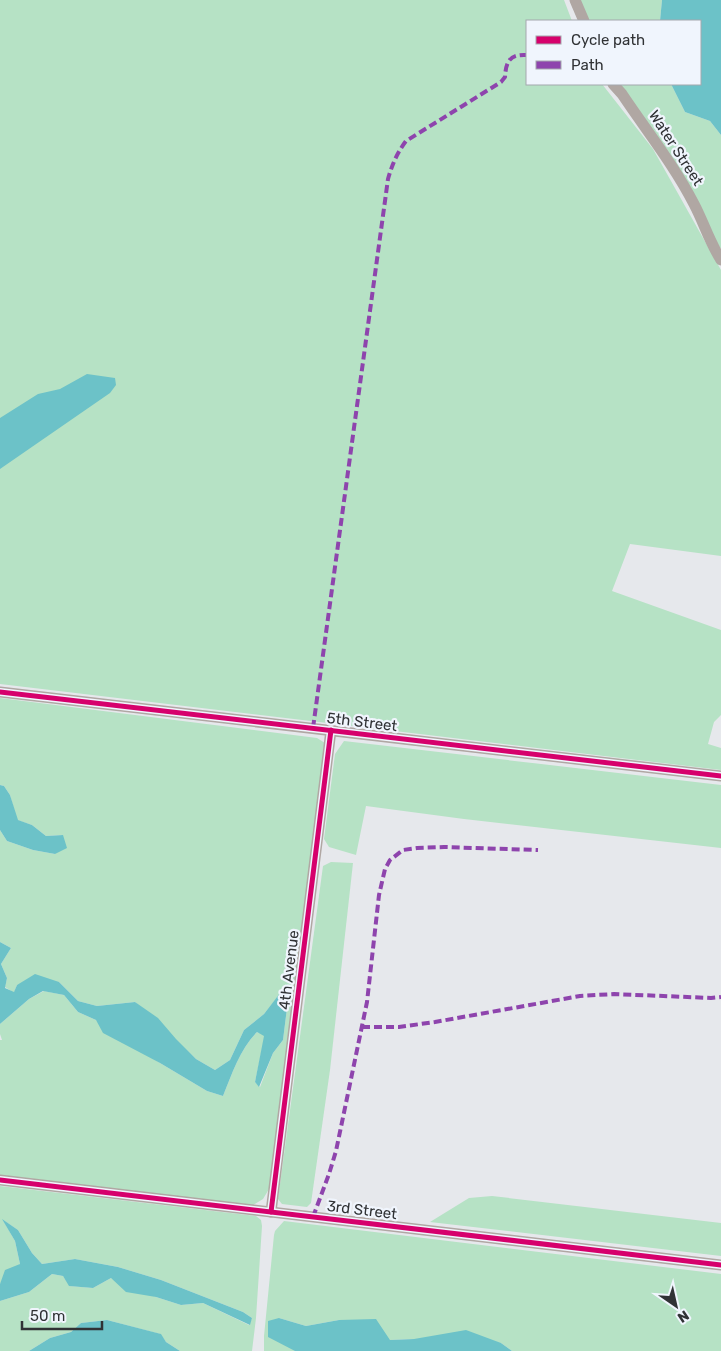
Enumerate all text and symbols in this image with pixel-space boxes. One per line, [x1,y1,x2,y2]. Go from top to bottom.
legend [526,20,701,85]
text: Cycle path [571,31,645,49]
text: Path [571,56,604,74]
street label: Water Street [645,107,707,189]
street label: 5th Street [326,709,398,735]
street label: 4th Avenue [275,929,303,1011]
street label: 3rd Street [326,1197,398,1223]
north arrow [651,1281,701,1331]
scale bar [22,1298,102,1330]
text: N [674,1306,692,1326]
text: 50 m [30,1307,65,1325]

